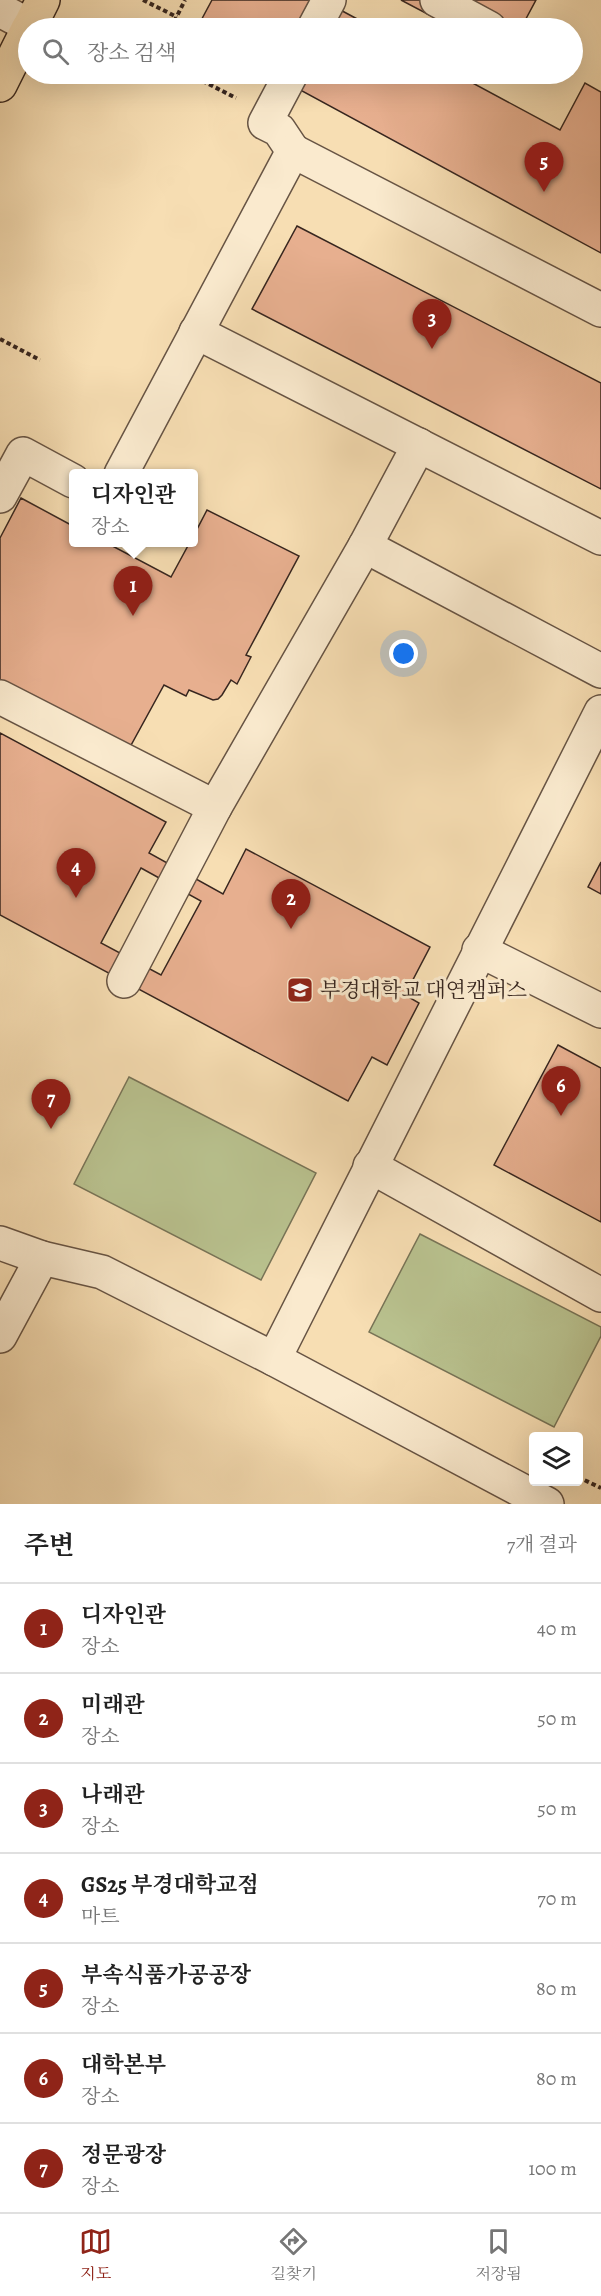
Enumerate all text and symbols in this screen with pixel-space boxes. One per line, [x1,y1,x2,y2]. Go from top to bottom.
search box [18,18,583,84]
icon: search [39,35,72,68]
text: 장소 검색 [87,38,176,68]
pin: 5 [524,142,564,192]
pin: 3 [412,300,452,349]
popup [69,469,198,547]
text: 디자인관 [91,480,176,510]
text: 장소 [91,513,130,540]
pin: 1 [114,566,152,616]
your location [389,639,418,668]
pin: 4 [56,848,96,898]
pin: 2 [272,880,310,929]
school or university icon: 부경대학교 대연캠퍼스 [285,975,315,1005]
place label: 부경대학교 대연캠퍼스 [320,976,527,1004]
pin: 6 [542,1066,580,1116]
pin: 7 [32,1080,70,1129]
map controls [529,1432,583,1486]
button: layers [529,1432,583,1486]
text: 주변 [24,1528,74,1563]
text: 7개 결과 [507,1531,577,1558]
text: 디자인관 [81,1600,166,1630]
text: 1 [40,1615,47,1642]
text: 40 m [537,1615,577,1642]
text: 장소 [81,1633,120,1660]
text: 미래관 [81,1690,145,1720]
text: 2 [39,1705,48,1732]
text: 50 m [537,1705,577,1732]
text: 장소 [81,1723,120,1750]
text: 나래관 [81,1780,145,1810]
text: 3 [39,1795,48,1822]
text: 50 m [537,1795,577,1822]
text: 장소 [81,1813,120,1840]
text: GS25 부경대학교점 [81,1870,259,1900]
text: 4 [39,1885,48,1912]
text: 70 m [537,1885,577,1912]
text: 마트 [81,1903,120,1930]
text: 부속식품가공공장 [81,1960,251,1990]
text: 5 [39,1975,48,2002]
text: 80 m [536,1975,577,2002]
text: 장소 [81,1993,120,2020]
text: 대학본부 [81,2050,166,2080]
text: 6 [39,2065,48,2092]
text: 80 m [536,2065,577,2092]
text: 장소 [81,2083,120,2110]
text: 정문광장 [81,2140,166,2170]
text: 7 [39,2155,48,2182]
text: 100 m [528,2155,577,2182]
text: 장소 [81,2173,120,2200]
tab: 지도 [79,2225,112,2285]
tab: 길찾기 [271,2225,317,2285]
tab: 저장됨 [475,2225,522,2285]

